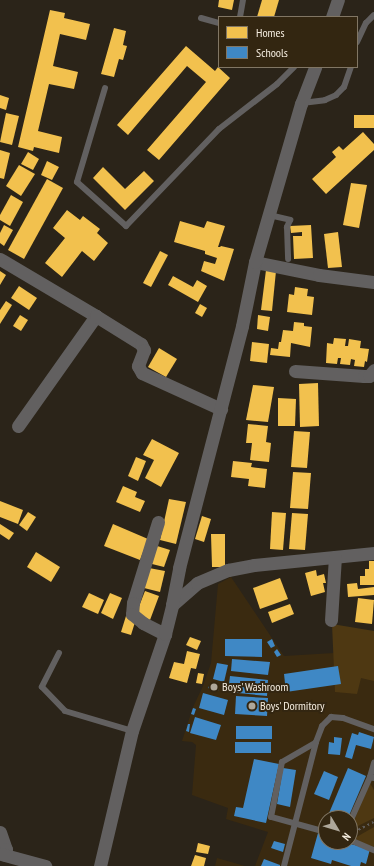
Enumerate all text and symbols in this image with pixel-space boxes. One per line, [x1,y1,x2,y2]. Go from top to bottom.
legend [218,16,358,68]
text: Homes [256,25,284,40]
text: Schools [256,45,288,60]
place label: Boys' Washroom [222,680,289,694]
marker: Boys' Washroom [209,682,219,692]
place label: Boys' Dormitory [260,699,325,713]
marker: Boys' Dormitory [247,701,257,711]
north arrow [318,810,358,850]
text: N [339,830,354,843]

